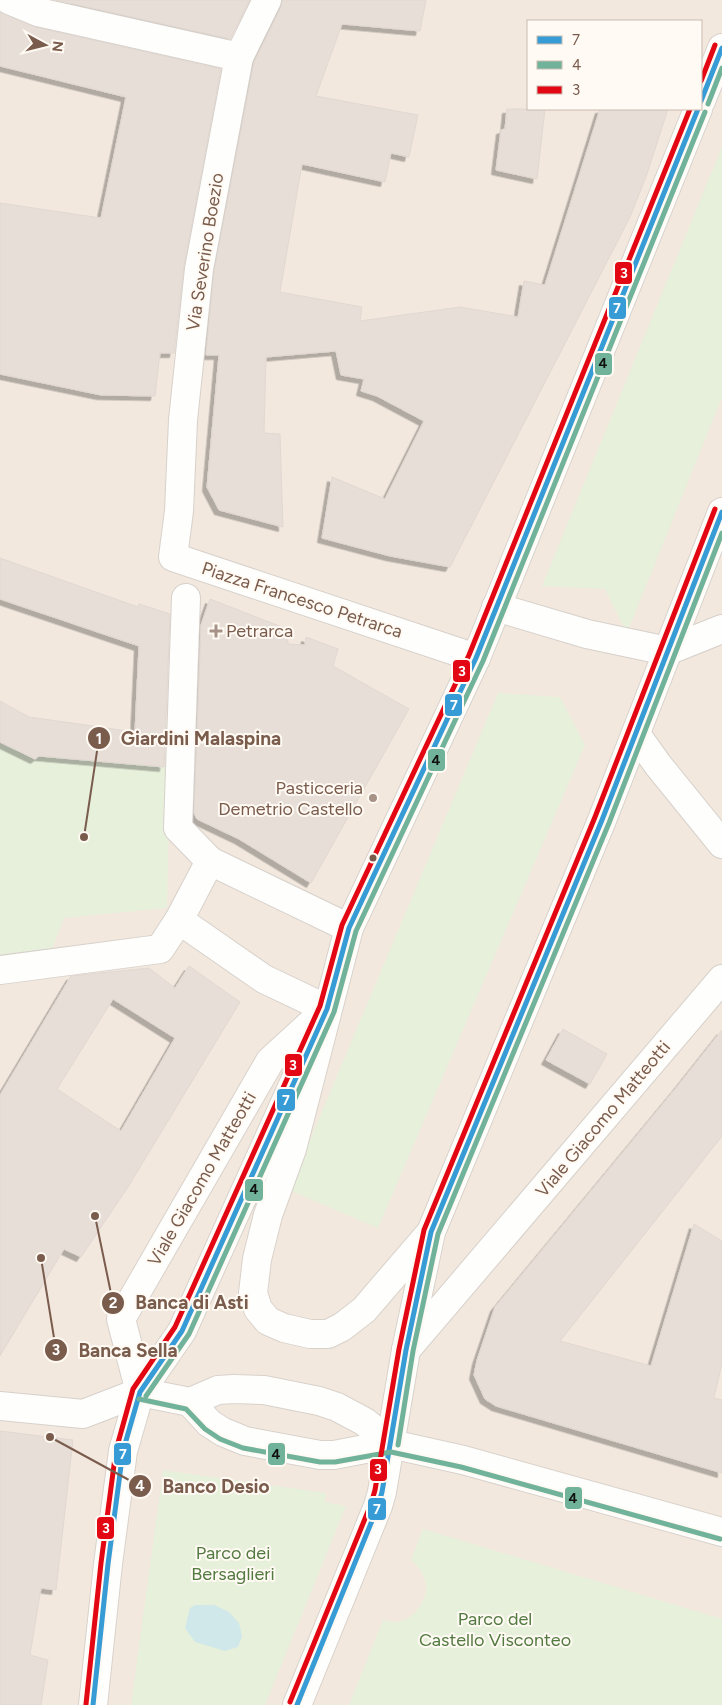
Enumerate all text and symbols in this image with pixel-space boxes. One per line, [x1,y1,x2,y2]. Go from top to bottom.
north arrow [20,20,70,70]
legend [527,20,702,110]
text: 7 [572,31,580,49]
text: N [48,40,67,53]
text: 4 [572,56,581,74]
text: 3 [572,81,580,99]
street label: Via Severino Boezio [182,171,228,333]
line badge: 3 [614,261,633,285]
text: 3 [620,265,628,282]
line badge: 7 [608,296,627,320]
text: 7 [613,300,621,317]
line badge: 4 [594,352,613,376]
text: 4 [599,355,608,372]
street label: Piazza Francesco Petrarca [199,557,405,643]
place label: Petrarca [226,620,293,642]
marker: Petrarca [210,625,222,637]
line badge: 3 [452,659,471,683]
text: 3 [458,663,466,680]
line badge: 7 [444,693,463,717]
text: 7 [450,697,458,714]
callout: Giardini Malaspina [86,721,291,755]
text: Giardini Malaspina [121,727,281,750]
text: 1 [96,730,102,748]
line badge: 4 [427,748,446,772]
text: 4 [432,752,441,769]
place label: Pasticceria Demetrio Castello [218,777,363,820]
marker: Pasticceria Demetrio Castello [367,792,379,804]
unlabelled marker [368,853,378,863]
street label: Viale Giacomo Matteotti [531,1036,675,1202]
line badge: 3 [284,1053,303,1077]
text: 3 [289,1057,297,1074]
street label: Viale Giacomo Matteotti [143,1088,261,1270]
line badge: 7 [276,1088,296,1112]
text: 7 [282,1092,290,1109]
line badge: 4 [244,1178,264,1202]
text: 4 [250,1181,259,1198]
callout: Banca di Asti [100,1286,259,1320]
text: Banca di Asti [135,1291,249,1314]
text: 2 [109,1294,118,1312]
callout: Banca Sella [43,1333,187,1367]
text: Banca Sella [78,1339,178,1362]
text: 3 [52,1341,60,1359]
line badge: 7 [113,1442,132,1466]
line badge: 4 [267,1442,286,1466]
text: 7 [119,1446,127,1463]
text: 4 [272,1446,281,1463]
line badge: 3 [369,1458,388,1482]
text: 3 [374,1461,382,1478]
callout: Banco Desio [128,1469,280,1503]
text: Banco Desio [162,1475,270,1498]
text: 4 [135,1477,145,1495]
line badge: 4 [564,1486,583,1510]
text: 4 [569,1490,578,1507]
line badge: 7 [367,1497,387,1521]
text: 7 [373,1501,381,1518]
line badge: 3 [96,1516,115,1540]
text: 3 [102,1520,110,1537]
park label: Parco dei Bersaglieri [191,1542,275,1585]
park label: Parco del Castello Visconteo [419,1608,571,1651]

